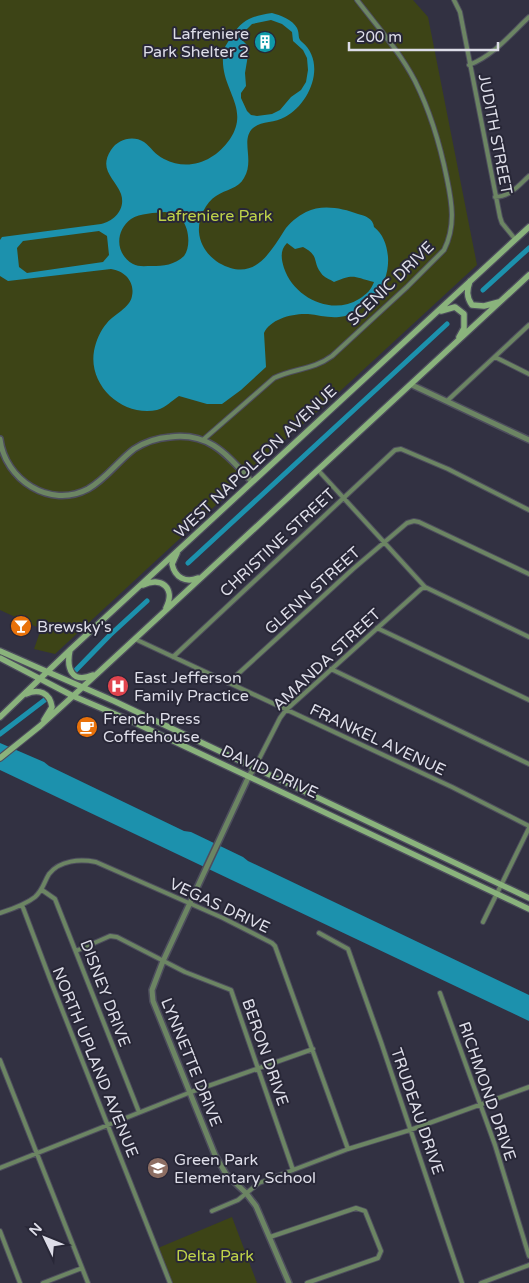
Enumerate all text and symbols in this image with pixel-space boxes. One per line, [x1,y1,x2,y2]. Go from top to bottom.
scale bar [349,20,498,52]
place label: Lafreniere Park Shelter 2 [143,24,249,62]
text: 200 m [356,28,402,46]
building icon: Lafreniere Park Shelter 2 [253,30,277,54]
street label: JUDITH STREET [473,72,517,197]
park label: Lafreniere Park [157,206,273,226]
street label: SCENIC DRIVE [343,237,438,330]
street label: WEST NAPOLEON AVENUE [170,381,341,542]
street label: CHRISTINE STREET [216,484,340,601]
street label: GLENN STREET [261,542,365,639]
street label: AMANDA STREET [268,604,385,715]
bar icon: Brewsky's [9,614,33,638]
place label: Brewsky's [37,617,112,637]
place label: East Jefferson Family Practice [134,668,249,706]
hospital icon: East Jefferson Family Practice [106,674,130,698]
street label: FRANKEL AVENUE [306,700,449,780]
place label: French Press Coffeehouse [103,709,200,747]
cafe icon: French Press Coffeehouse [75,715,99,739]
street label: DAVID DRIVE [218,741,321,803]
street label: VEGAS DRIVE [166,874,273,938]
street label: DISNEY DRIVE [75,937,135,1050]
street label: NORTH UPLAND AVENUE [48,964,142,1161]
street label: LYNNETTE DRIVE [156,995,226,1130]
street label: BERON DRIVE [237,996,293,1109]
street label: RICHMOND DRIVE [454,1019,520,1164]
street label: TRUDEAU DRIVE [386,1045,448,1177]
place label: Green Park Elementary School [174,1150,316,1188]
school or university icon: Green Park Elementary School [146,1156,170,1180]
north arrow [20,1213,70,1263]
text: N [26,1220,46,1239]
park label: Delta Park [176,1246,254,1266]

